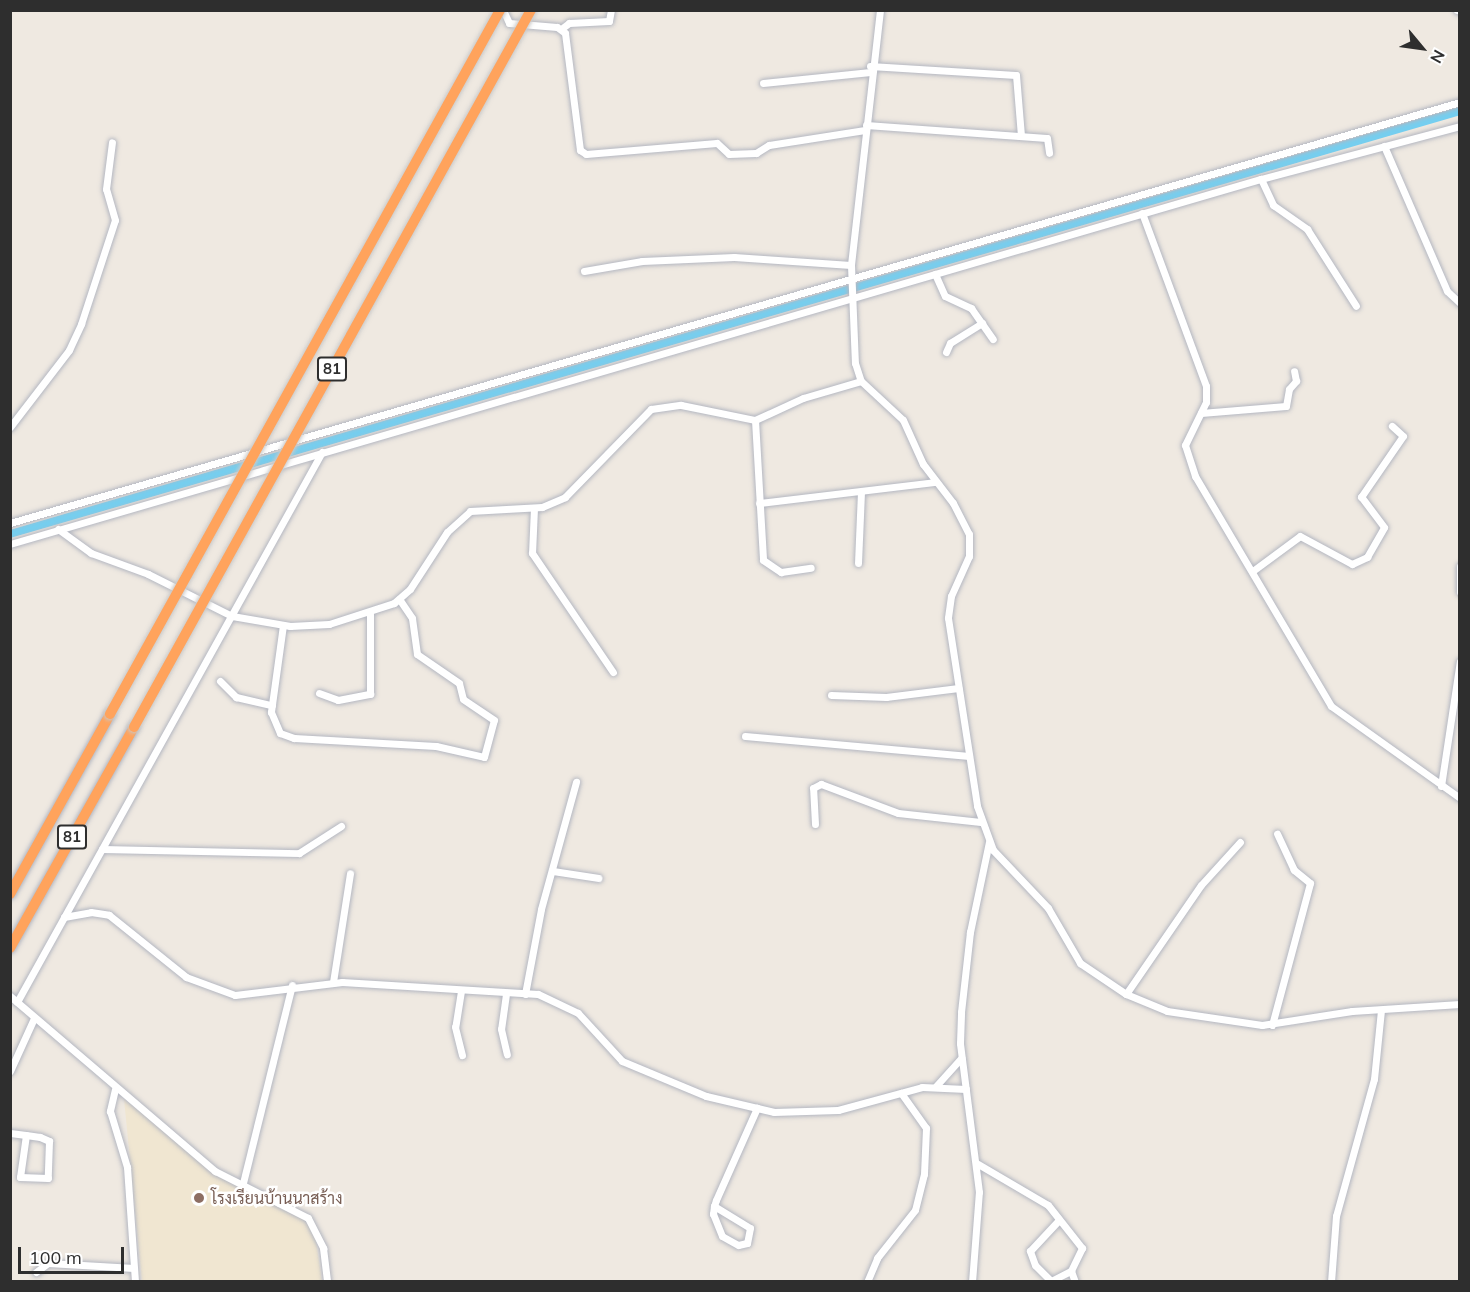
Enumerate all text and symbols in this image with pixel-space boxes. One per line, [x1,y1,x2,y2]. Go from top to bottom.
north arrow [1392,18,1452,78]
text: N [1426,47,1449,67]
road number: 81 [317,357,347,381]
road number: 81 [57,825,87,849]
place label: โรงเรียนบ้านนาสร้าง [211,1188,342,1208]
marker: โรงเรียนบ้านนาสร้าง [192,1191,206,1205]
scale bar [21,1235,128,1273]
text: 100 m [29,1246,82,1269]

